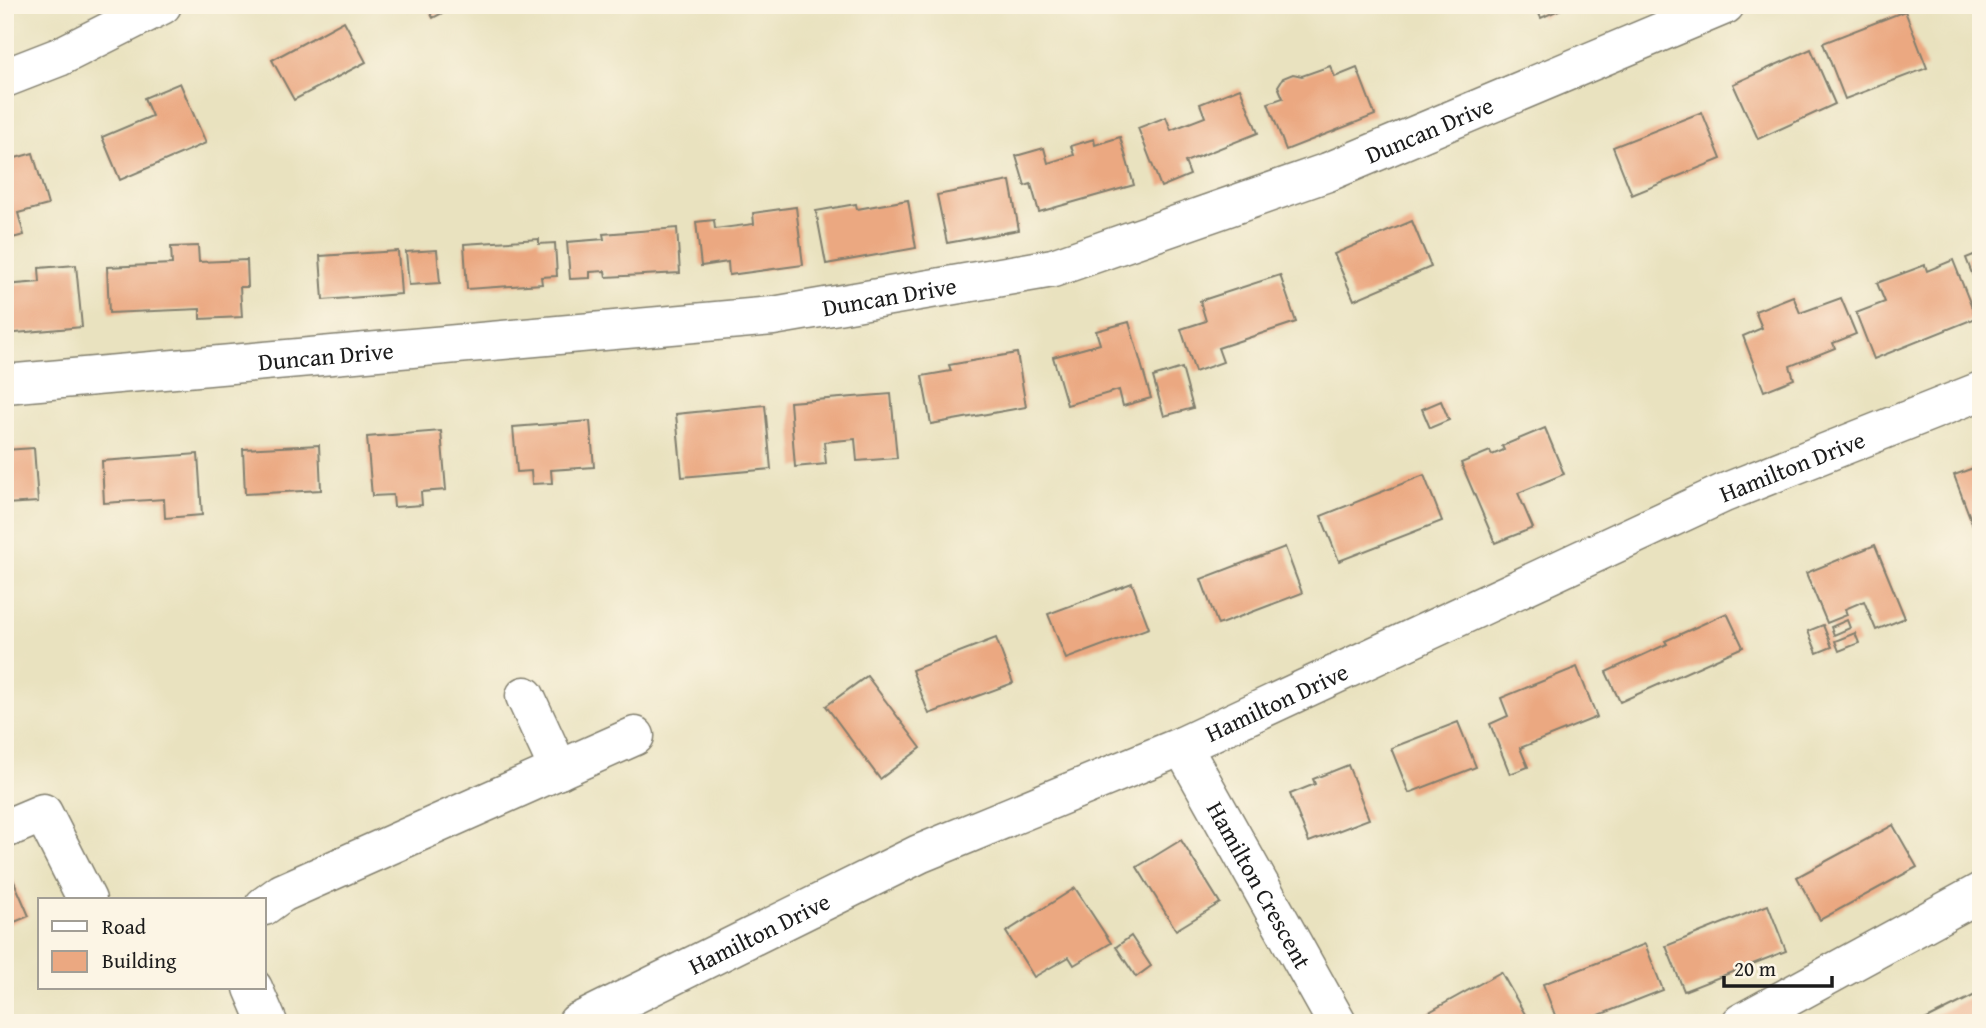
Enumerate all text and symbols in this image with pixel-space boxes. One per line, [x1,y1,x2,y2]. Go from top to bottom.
street label: Duncan Drive [1360,87,1498,172]
street label: Duncan Drive [819,267,959,325]
street label: Duncan Drive [257,332,395,379]
street label: Hamilton Drive [1714,421,1870,511]
street label: Hamilton Drive [1199,654,1354,750]
street label: Hamilton Crescent [1199,795,1321,975]
street label: Hamilton Drive [682,883,836,983]
legend [38,898,266,990]
text: Road [102,911,147,942]
scale bar [1724,944,1832,988]
text: Building [102,945,177,976]
text: 20 m [1734,953,1776,984]

